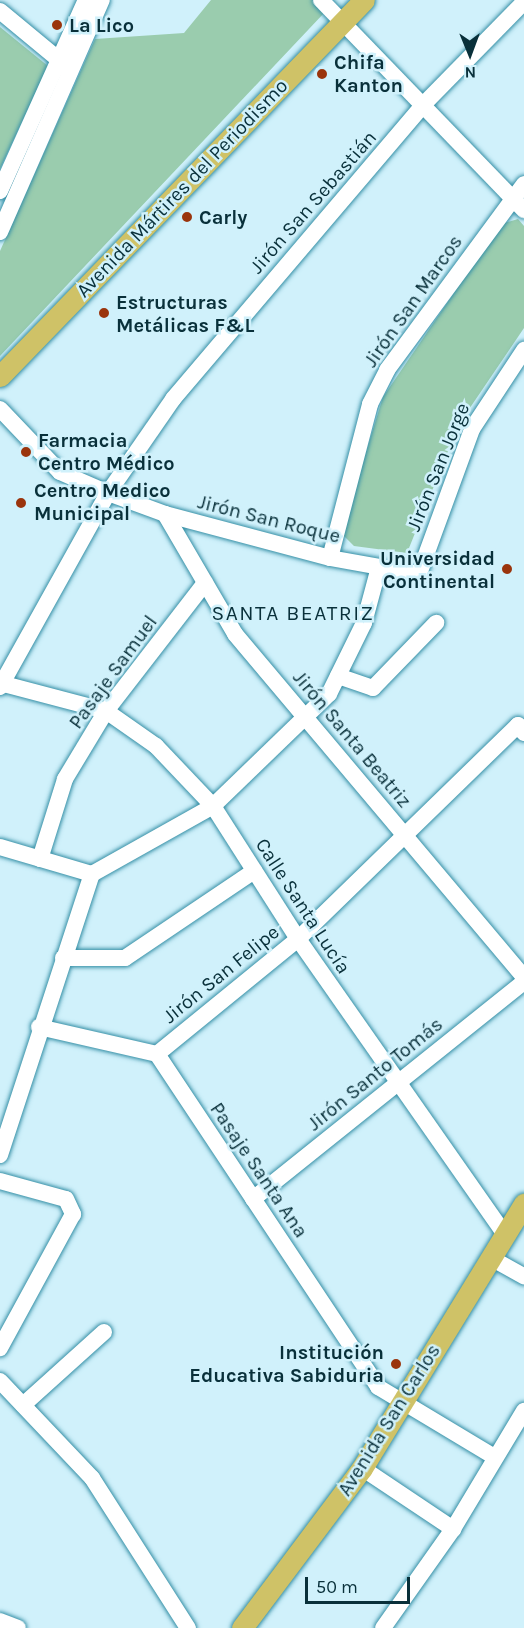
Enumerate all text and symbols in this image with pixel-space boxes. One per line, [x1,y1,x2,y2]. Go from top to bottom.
place label: La Lico [69,13,134,37]
marker: La Lico [50,18,64,32]
north arrow [440,24,500,84]
place label: Chifa Kanton [334,51,403,98]
text: N [464,63,476,82]
marker: Chifa Kanton [315,67,329,81]
street label: Avenida Mártires del Periodismo [71,74,293,302]
street label: Jirón San Sebastián [244,126,382,278]
place label: Carly [199,205,247,229]
marker: Carly [180,210,194,224]
street label: Jirón San Marcos [358,230,468,372]
place label: Estructuras Metálicas F&L [116,290,254,337]
marker: Estructuras Metálicas F&L [97,306,111,320]
street label: Jirón San Jorge [401,399,475,535]
place label: Farmacia Centro Médico [38,428,175,475]
marker: Farmacia Centro Médico [19,445,33,459]
place label: Centro Medico Municipal [34,479,171,526]
street label: Jirón San Roque [195,490,343,548]
marker: Centro Medico Municipal [12,494,30,512]
place label: Universidad Continental [380,546,495,593]
marker: Universidad Continental [500,562,514,576]
district label: SANTA BEATRIZ [211,600,375,626]
street label: Pasaje Samuel [64,610,162,734]
street label: Jirón Santa Beatriz [288,666,416,812]
street label: Calle Santa Lucía [250,834,356,978]
street label: Jirón San Felipe [158,920,284,1028]
street label: Jirón Santo Tomás [303,1012,447,1136]
street label: Pasaje Santa Ana [205,1098,313,1242]
place label: Institución Educativa Sabiduria [189,1340,384,1387]
street label: Avenida San Carlos [333,1340,445,1500]
marker: Institución Educativa Sabiduria [389,1357,403,1371]
scale bar [308,1565,413,1603]
text: 50 m [316,1576,358,1598]

